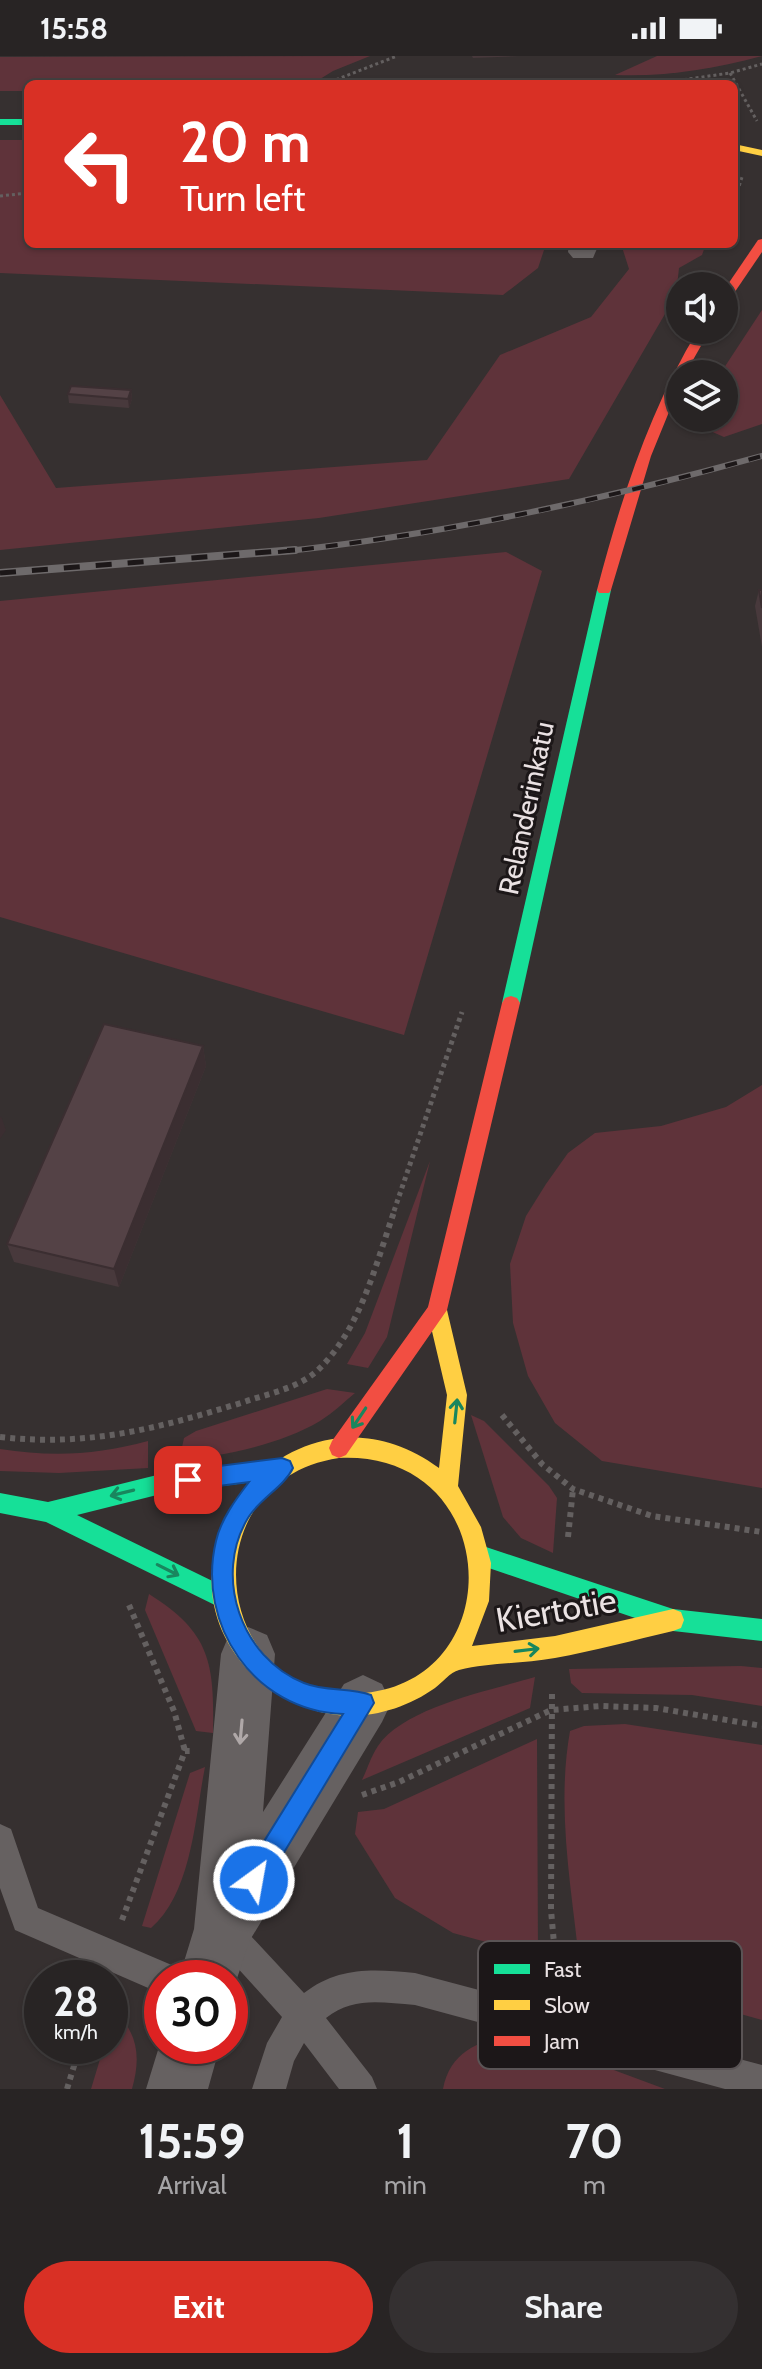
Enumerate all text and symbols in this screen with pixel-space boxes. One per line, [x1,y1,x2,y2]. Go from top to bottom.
text: 15:58 [40,10,108,47]
text: 20 m [180,108,310,176]
icon: left [48,112,152,216]
text: Turn left [180,176,305,220]
map controls [666,272,738,432]
button: sound [666,272,738,344]
button: layers [666,360,738,432]
street label: Relanderinkatu [491,718,561,898]
one-way arrow [448,1398,463,1425]
one-way arrow [351,1407,367,1429]
pin [154,1446,222,1514]
icon: arrive [166,1458,210,1502]
one-way arrow [110,1487,136,1502]
one-way arrow [156,1563,180,1579]
street label: Kiertotie [493,1579,619,1641]
one-way arrow [513,1643,539,1658]
one-way arrow [233,1718,248,1745]
position arrow [212,1838,296,1922]
legend [478,1941,742,2069]
text: Fast [544,1956,582,1983]
speed limit sign: 30 [144,1960,248,2064]
text: 28 [53,1977,99,2026]
text: Slow [544,1992,590,2019]
text: km/h [54,2020,98,2044]
text: Jam [543,2028,579,2055]
text: 15:59 [139,2112,245,2170]
text: 1 [397,2112,414,2170]
text: 70 [565,2112,623,2170]
text: Arrival [157,2169,227,2201]
text: min [384,2169,427,2201]
text: m [583,2169,606,2201]
button: Exit [24,2261,373,2353]
button: Share [389,2261,738,2353]

